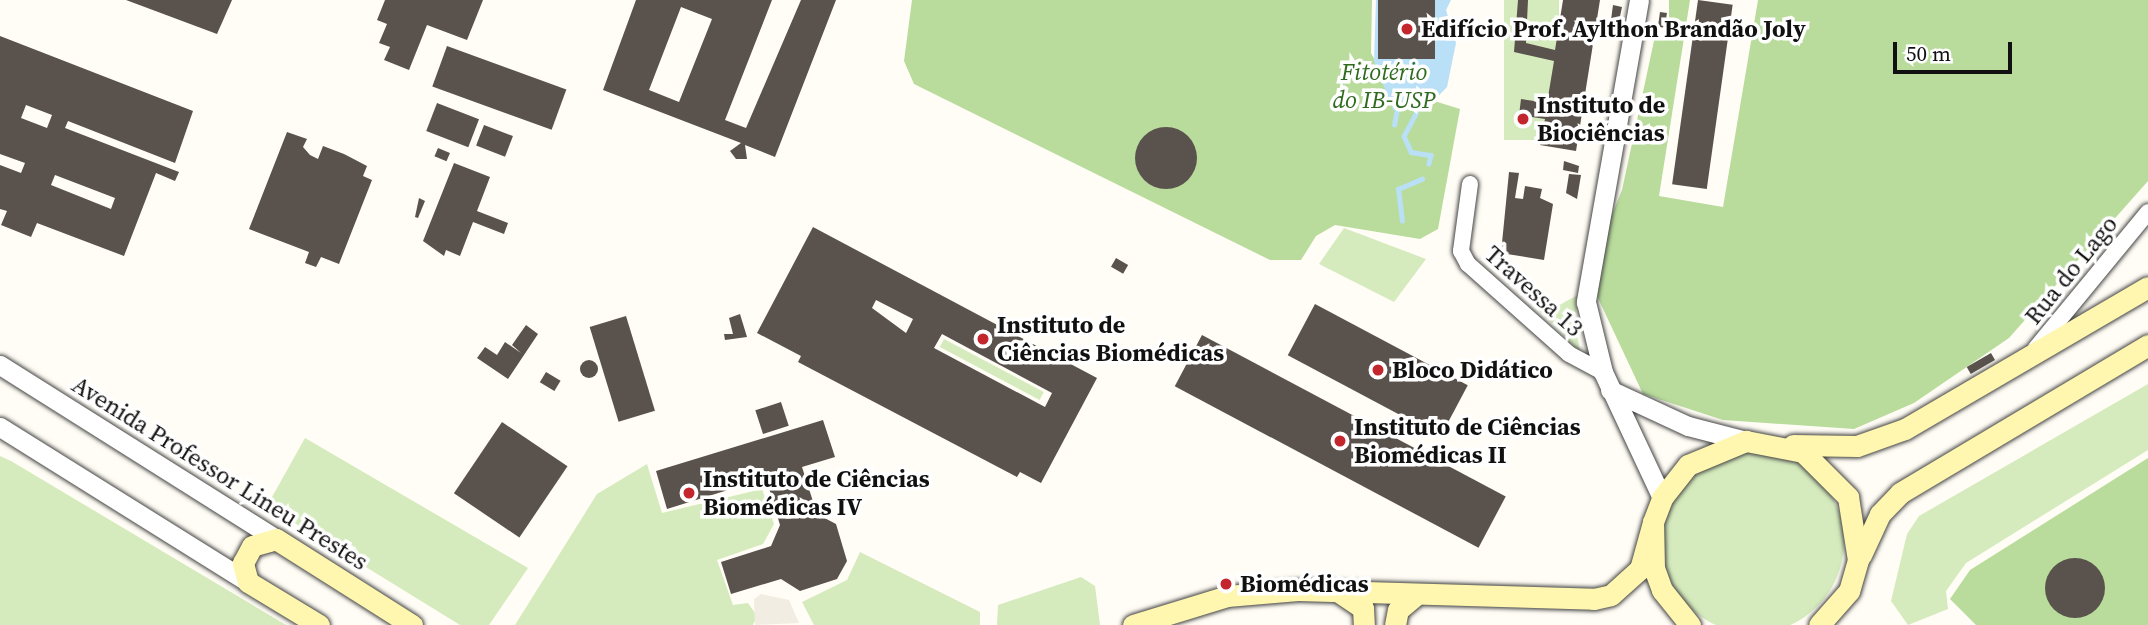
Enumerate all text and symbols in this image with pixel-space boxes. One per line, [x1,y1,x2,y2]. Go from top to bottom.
place label: Edifício Prof. Aylthon Brandão Joly [1421,15,1806,43]
marker: Edifício Prof. Aylthon Brandão Joly [1399,21,1415,37]
scale bar [1896,28,2015,72]
text: 50 m [1906,39,1951,68]
park label: Fitotério do IB-USP [1332,58,1436,114]
place label: Instituto de Biociências [1537,91,1665,147]
marker: Instituto de Biociências [1515,111,1531,127]
street label: Rua do Lago [2019,210,2123,330]
street label: Travessa 13 [1479,240,1589,342]
place label: Instituto de Ciências Biomédicas [997,311,1224,367]
marker: Instituto de Ciências Biomédicas [975,331,991,347]
place label: Bloco Didático [1392,356,1553,384]
marker: Bloco Didático [1370,362,1386,378]
street label: Avenida Professor Lineu Prestes [67,370,373,576]
place label: Instituto de Ciências Biomédicas II [1354,413,1581,469]
marker: Instituto de Ciências Biomédicas II [1332,433,1348,449]
place label: Instituto de Ciências Biomédicas IV [703,465,930,521]
marker: Instituto de Ciências Biomédicas IV [681,485,697,501]
place label: Biomédicas [1240,570,1369,598]
marker: Biomédicas [1218,576,1234,592]

